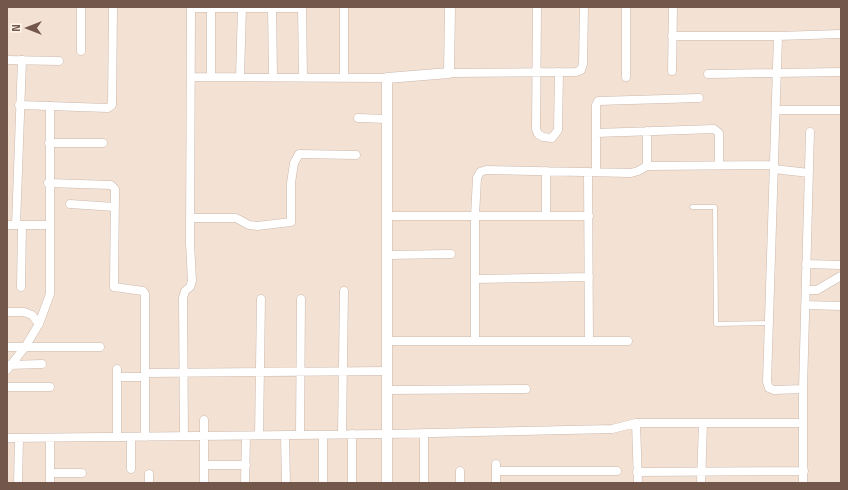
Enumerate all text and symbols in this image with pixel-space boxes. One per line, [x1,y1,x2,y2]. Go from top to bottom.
north arrow [8,8,48,48]
text: N [8,24,24,32]

